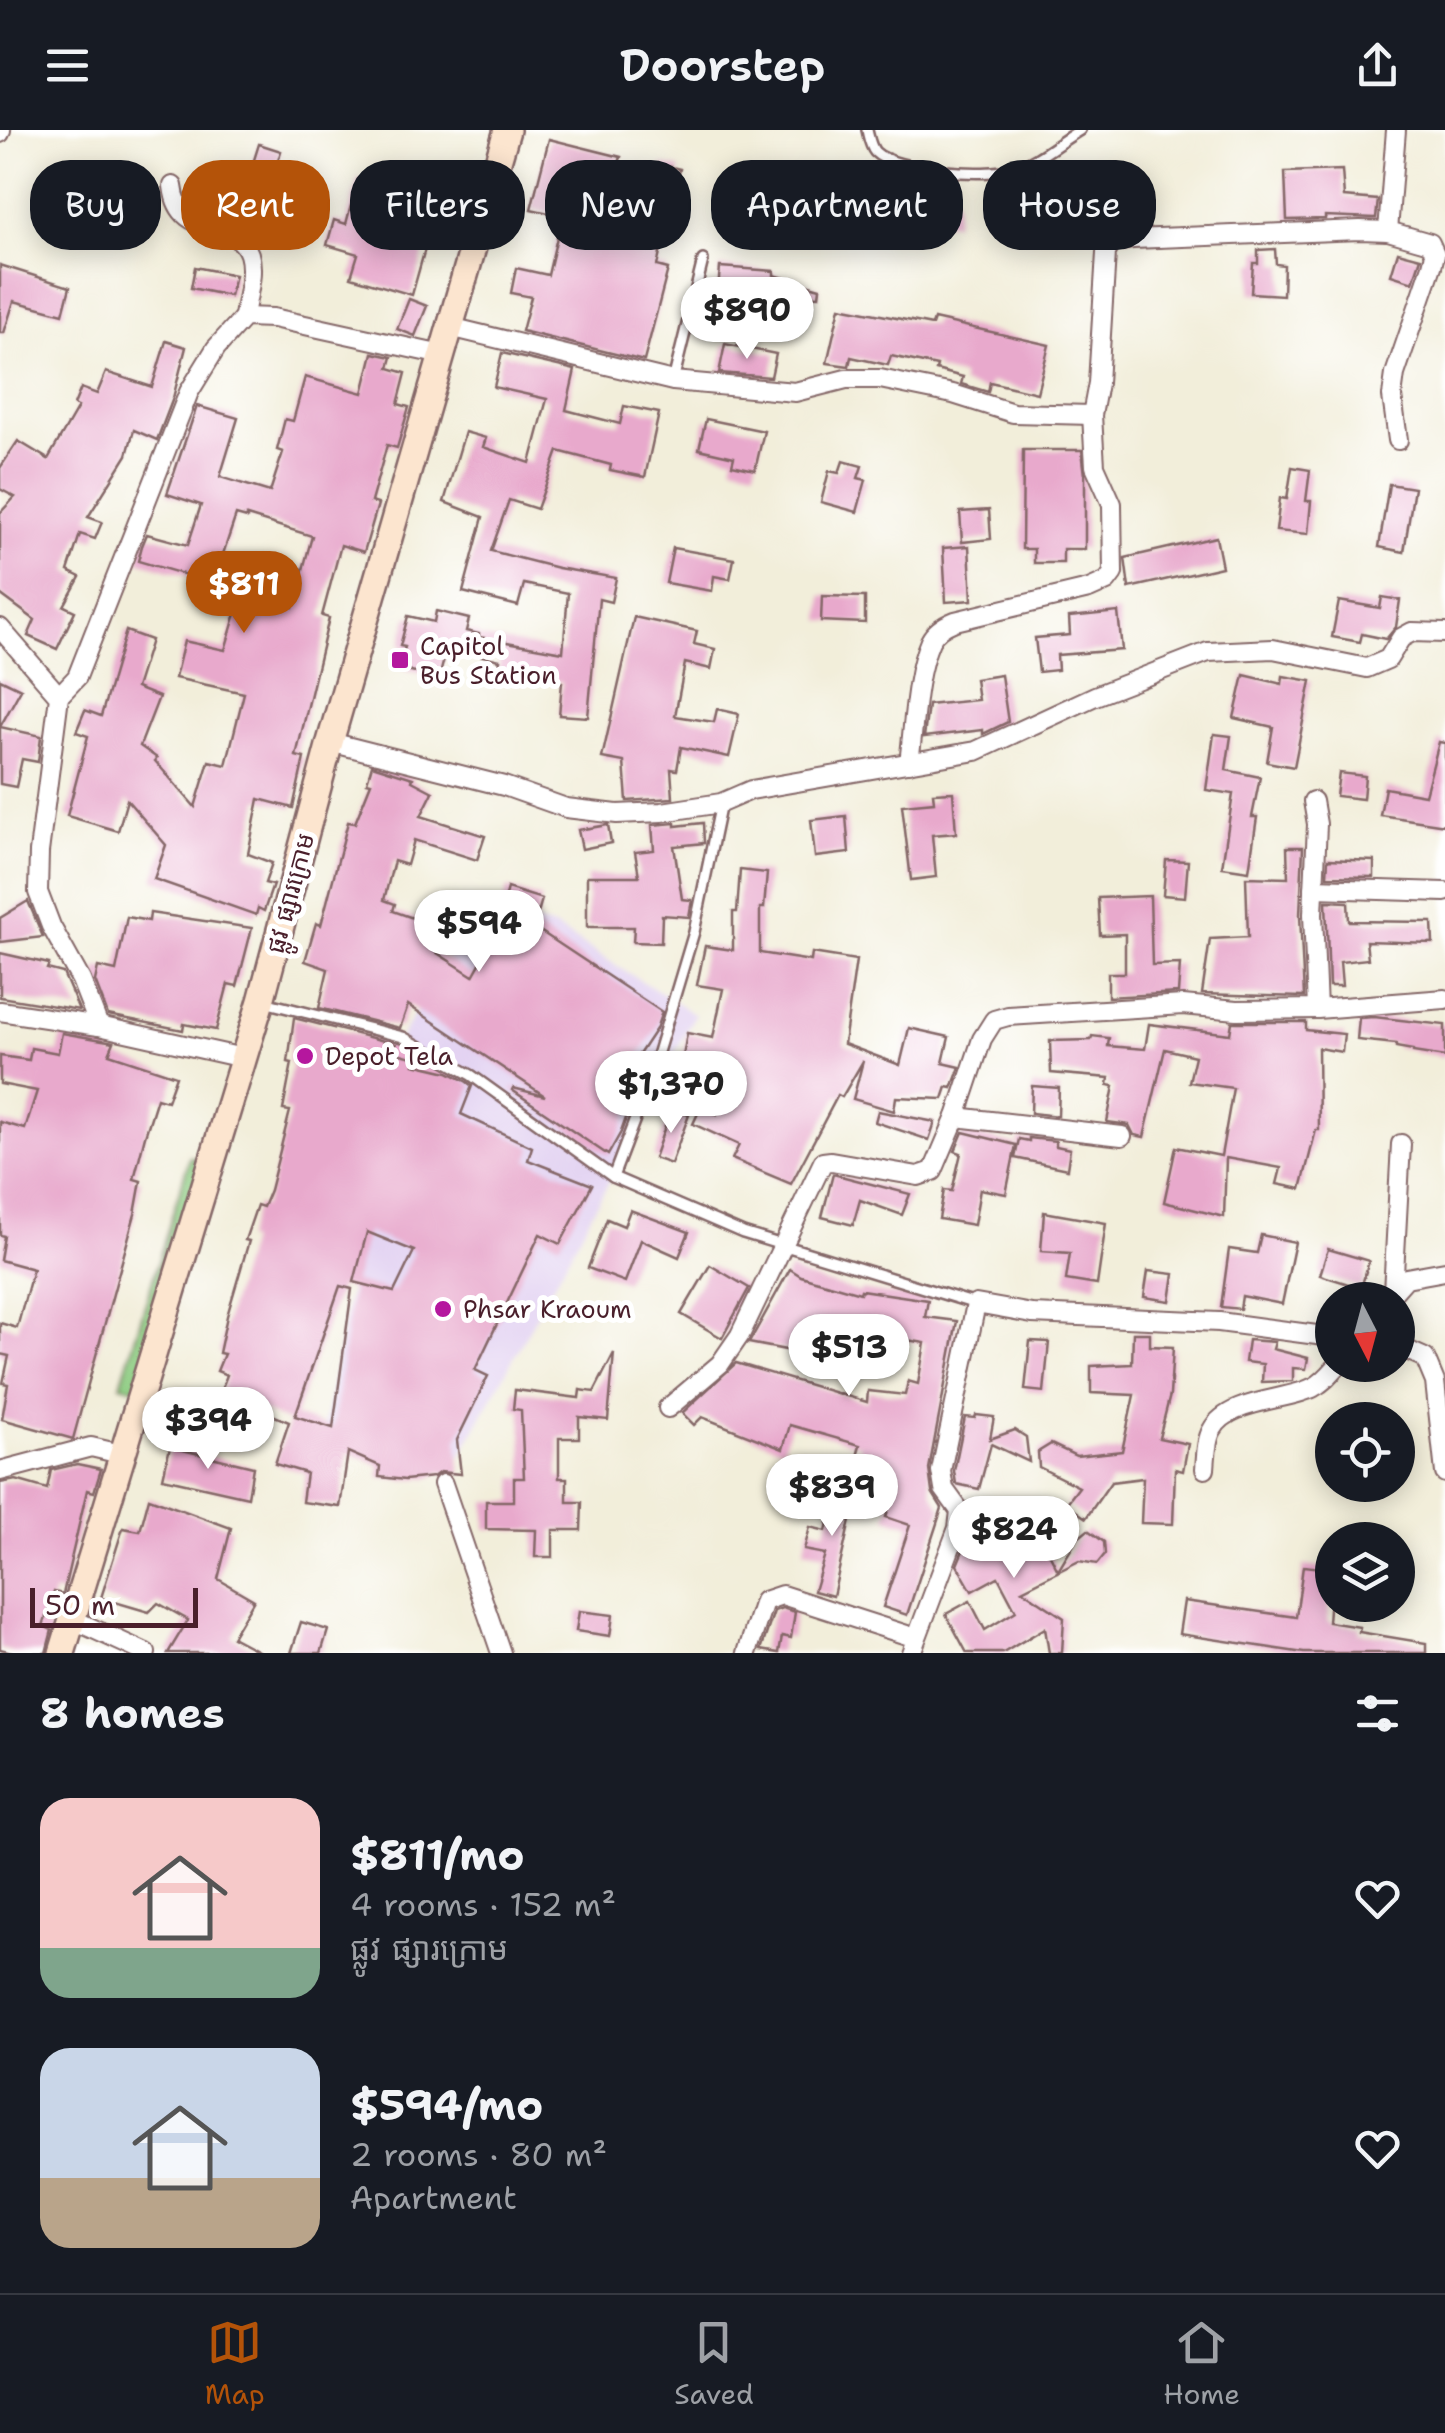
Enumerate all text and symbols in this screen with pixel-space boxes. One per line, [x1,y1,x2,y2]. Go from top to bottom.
text: Doorstep [620,35,825,95]
icon: menu [40,38,95,93]
icon: share [1350,38,1405,93]
chip: Buy [30,160,161,250]
chip: Rent [181,160,330,250]
chip: Filters [350,160,525,250]
chip: New [545,160,691,250]
chip: Apartment [711,160,963,250]
chip: House [983,160,1156,250]
pin: $890 [688,277,806,362]
text: $890 [703,288,791,331]
pin: $811 [185,551,303,636]
text: $811 [208,562,280,605]
place label: Capitol Bus Station [420,629,556,692]
marker: Capitol Bus Station [389,649,411,671]
street label: ផ្លូវ ផ្សារក្រោម [258,829,329,959]
pin: $594 [420,890,538,975]
text: $594 [436,901,522,944]
place label: Depot Tela [325,1039,453,1073]
marker: Depot Tela [294,1045,316,1067]
pin: $1,370 [590,1051,752,1136]
text: $1,370 [617,1062,725,1105]
north arrow [1315,1282,1415,1382]
map controls [1315,1282,1415,1622]
place label: Phsar Kraoum [463,1292,632,1326]
marker: Phsar Kraoum [432,1298,454,1320]
pin: $513 [790,1314,908,1399]
text: $513 [810,1325,888,1368]
pin: $394 [149,1387,267,1472]
text: $394 [164,1398,252,1441]
button: locate [1315,1402,1415,1502]
pin: $839 [773,1454,891,1539]
text: $839 [788,1465,876,1508]
pin: $824 [955,1496,1073,1581]
text: $824 [970,1507,1058,1550]
button: layers [1315,1522,1415,1622]
scale bar [30,1583,198,1628]
text: 50 m [45,1586,115,1624]
text: 8 homes [40,1685,225,1741]
icon: filters [1350,1686,1405,1741]
text: $811/mo [350,1827,525,1883]
icon: home [120,1838,240,1958]
icon: heart [1350,1871,1405,1926]
text: 4 rooms · 152 m² [350,1883,616,1926]
text: ផ្លូវ ផ្សារក្រោម [350,1927,508,1970]
text: $594/mo [350,2077,543,2133]
icon: home [120,2088,240,2208]
icon: heart [1350,2121,1405,2176]
text: 2 rooms · 80 m² [350,2133,607,2176]
text: Apartment [350,2176,517,2219]
tab: Map [205,2315,265,2413]
tab: Saved [674,2315,754,2413]
tab: Home [1163,2315,1240,2413]

